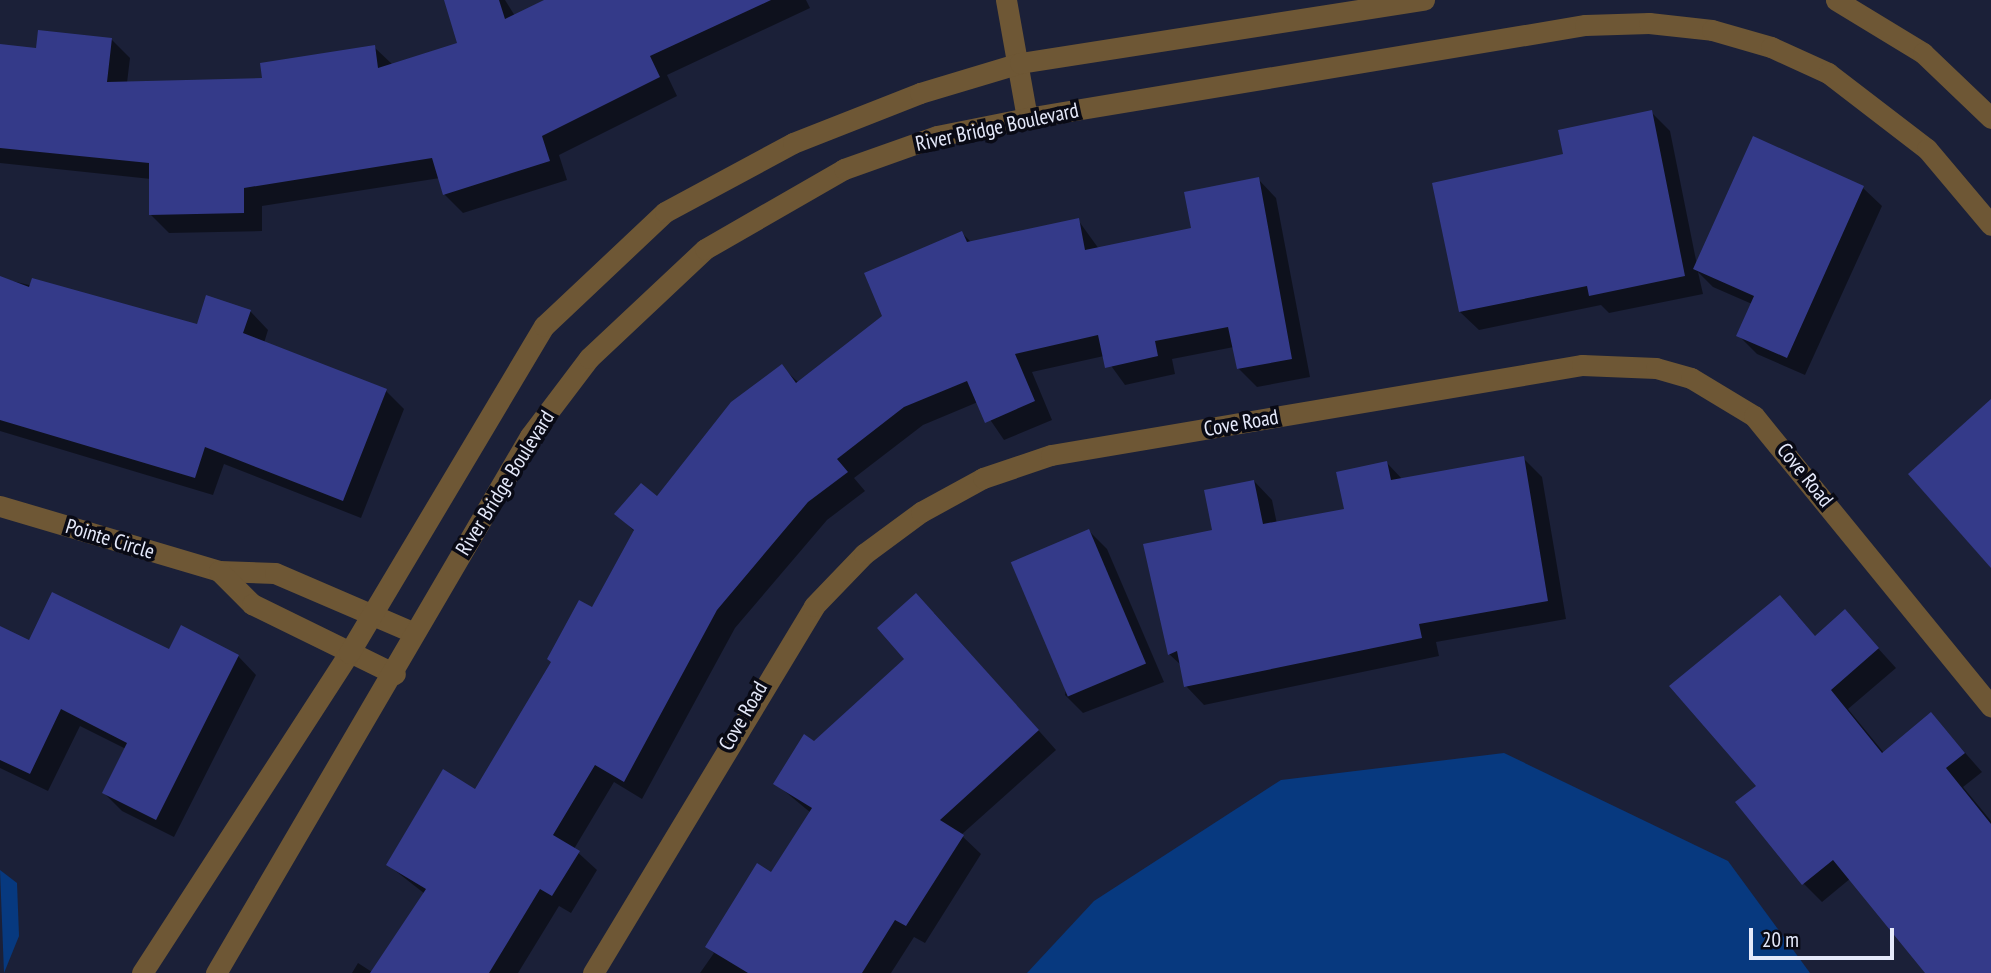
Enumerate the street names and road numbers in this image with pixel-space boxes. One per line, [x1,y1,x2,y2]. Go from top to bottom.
street label: River Bridge Boulevard [913,97,1081,157]
street label: Cove Road [1202,404,1280,442]
street label: River Bridge Boulevard [450,406,560,560]
street label: Cove Road [1772,438,1838,512]
street label: Pointe Circle [63,514,157,564]
street label: Cove Road [713,677,773,755]

